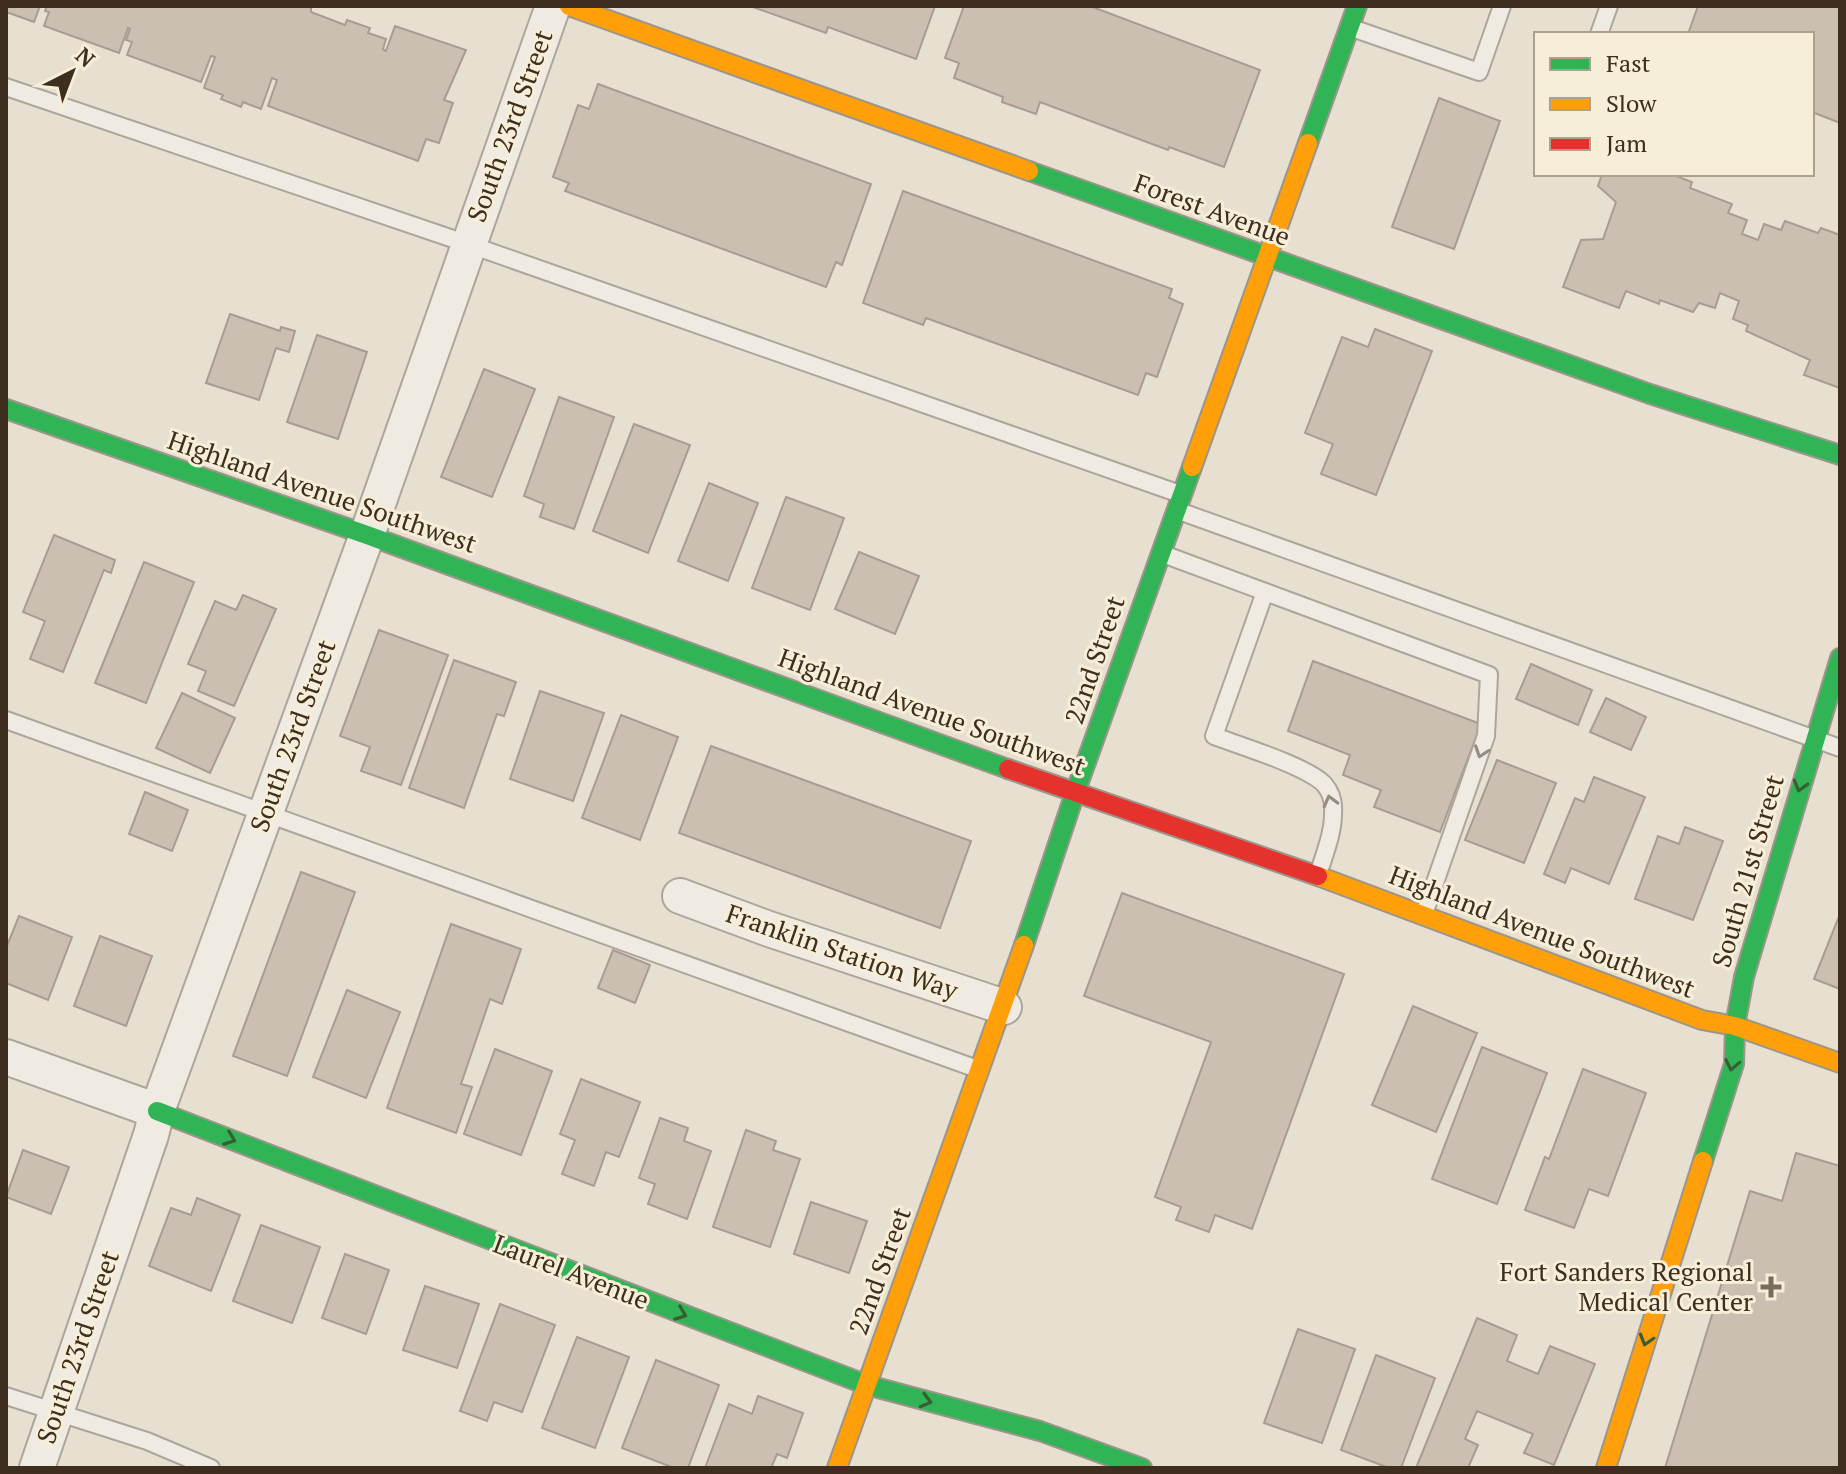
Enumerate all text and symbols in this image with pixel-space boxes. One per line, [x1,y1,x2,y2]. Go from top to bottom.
street label: South 23rd Street [458,24,560,227]
north arrow [32,32,112,112]
legend [1534,32,1814,176]
text: N [70,40,102,73]
text: Fast [1606,47,1651,79]
text: Slow [1606,87,1657,119]
text: Jam [1606,127,1647,159]
street label: Forest Avenue [1130,165,1295,253]
street label: Highland Avenue Southwest [163,422,482,560]
street label: 22nd Street [1056,591,1132,728]
street label: South 23rd Street [241,634,343,837]
street label: Highland Avenue Southwest [774,640,1091,783]
one-way arrow [1474,744,1490,758]
street label: South 21st Street [1703,770,1791,971]
one-way arrow [1793,779,1809,793]
one-way arrow [1322,795,1339,808]
street label: Highland Avenue Southwest [1385,857,1700,1005]
street label: Franklin Station Way [722,895,963,1007]
one-way arrow [1724,1058,1741,1072]
one-way arrow [222,1129,236,1146]
street label: 22nd Street [840,1202,918,1339]
street label: Laurel Avenue [489,1226,654,1316]
street label: South 23rd Street [28,1245,126,1448]
place label: Fort Sanders Regional Medical Center [1500,1254,1753,1318]
marker: Fort Sanders Regional Medical Center [1760,1276,1782,1298]
one-way arrow [673,1304,687,1321]
one-way arrow [1639,1332,1655,1346]
one-way arrow [918,1391,932,1408]

